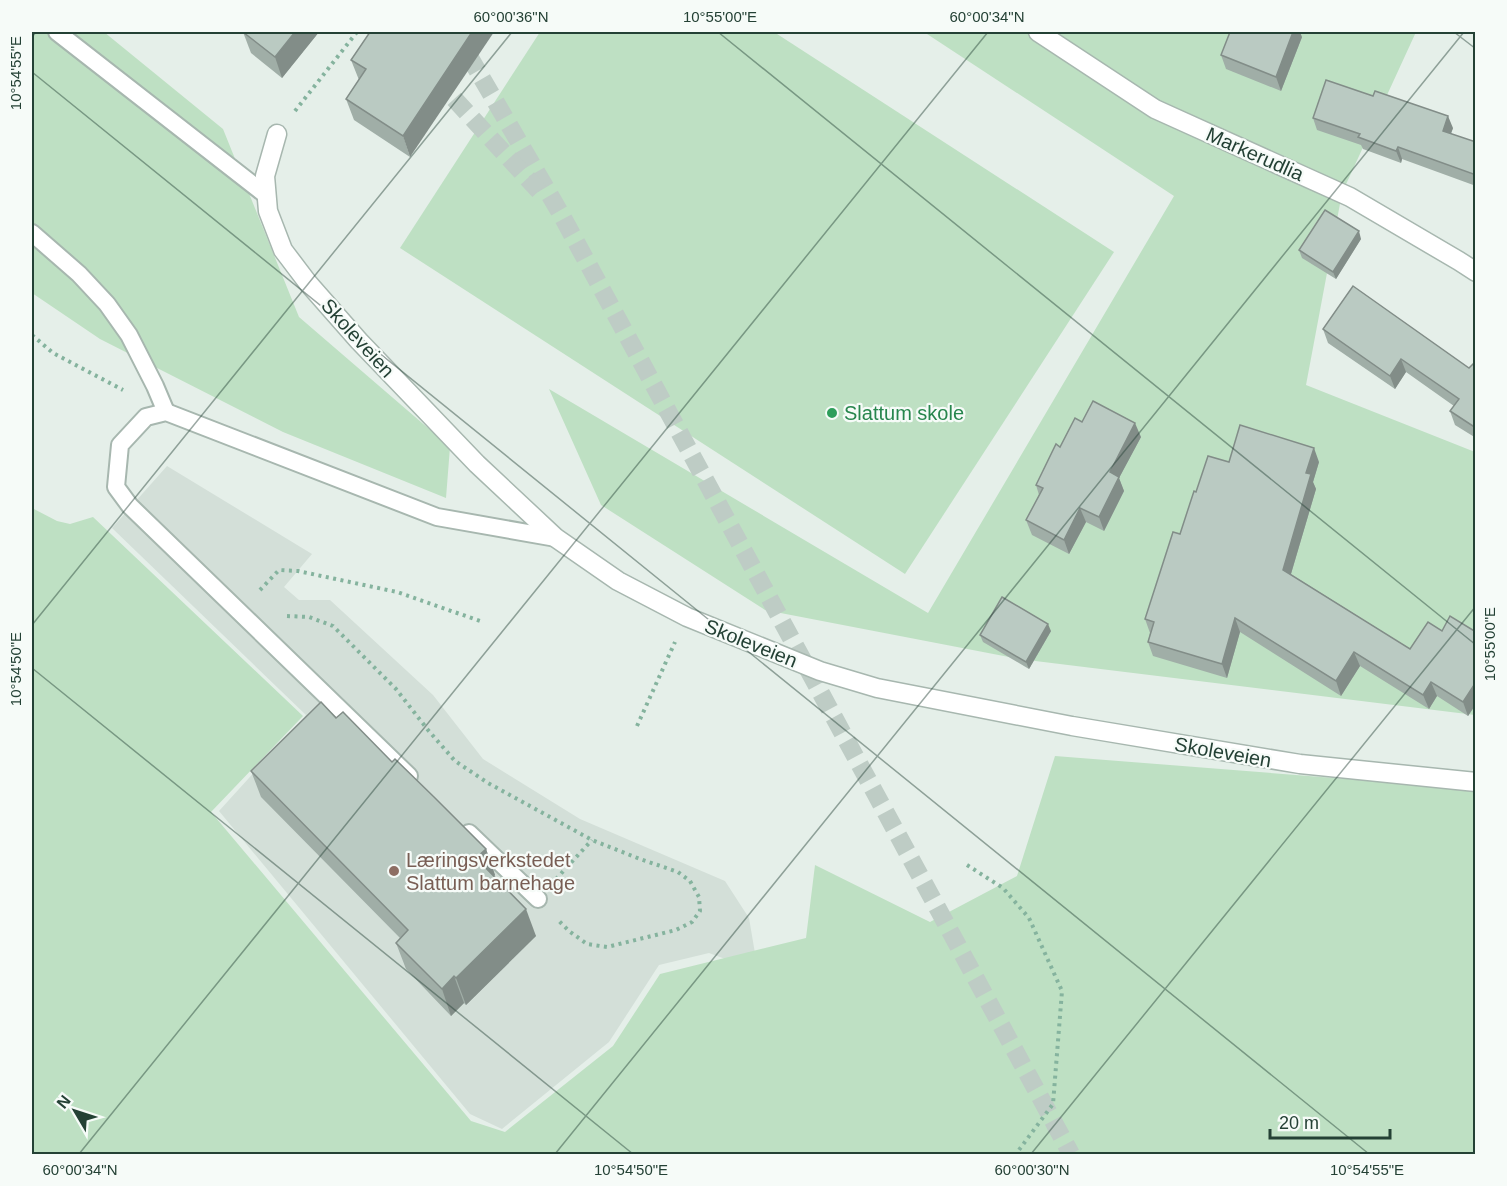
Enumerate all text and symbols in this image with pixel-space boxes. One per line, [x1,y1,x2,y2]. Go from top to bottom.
text: 60°00'36"N [473,8,549,25]
text: 10°55'00"E [683,8,757,25]
text: 60°00'34"N [949,8,1025,25]
text: 10°54'55"E [7,36,24,110]
street label: Markerudlia [1203,123,1308,186]
street label: Skoleveien [317,294,399,382]
place label: Slattum skole [844,402,964,424]
marker: Slattum skole [825,406,839,420]
text: 10°55'00"E [1481,607,1498,681]
street label: Skoleveien [702,614,800,672]
text: 10°54'50"E [7,632,24,706]
street label: Skoleveien [1173,733,1273,771]
place label: Læringsverkstedet Slattum barnehage [406,849,575,894]
marker: Læringsverkstedet Slattum barnehage [387,864,401,878]
north arrow [45,1081,105,1141]
text: N [53,1092,74,1112]
scale bar [1270,1102,1390,1140]
text: 20 m [1279,1113,1319,1133]
text: 60°00'34"N [42,1161,118,1178]
text: 10°54'50"E [594,1161,668,1178]
text: 60°00'30"N [994,1161,1070,1178]
text: 10°54'55"E [1330,1161,1404,1178]

